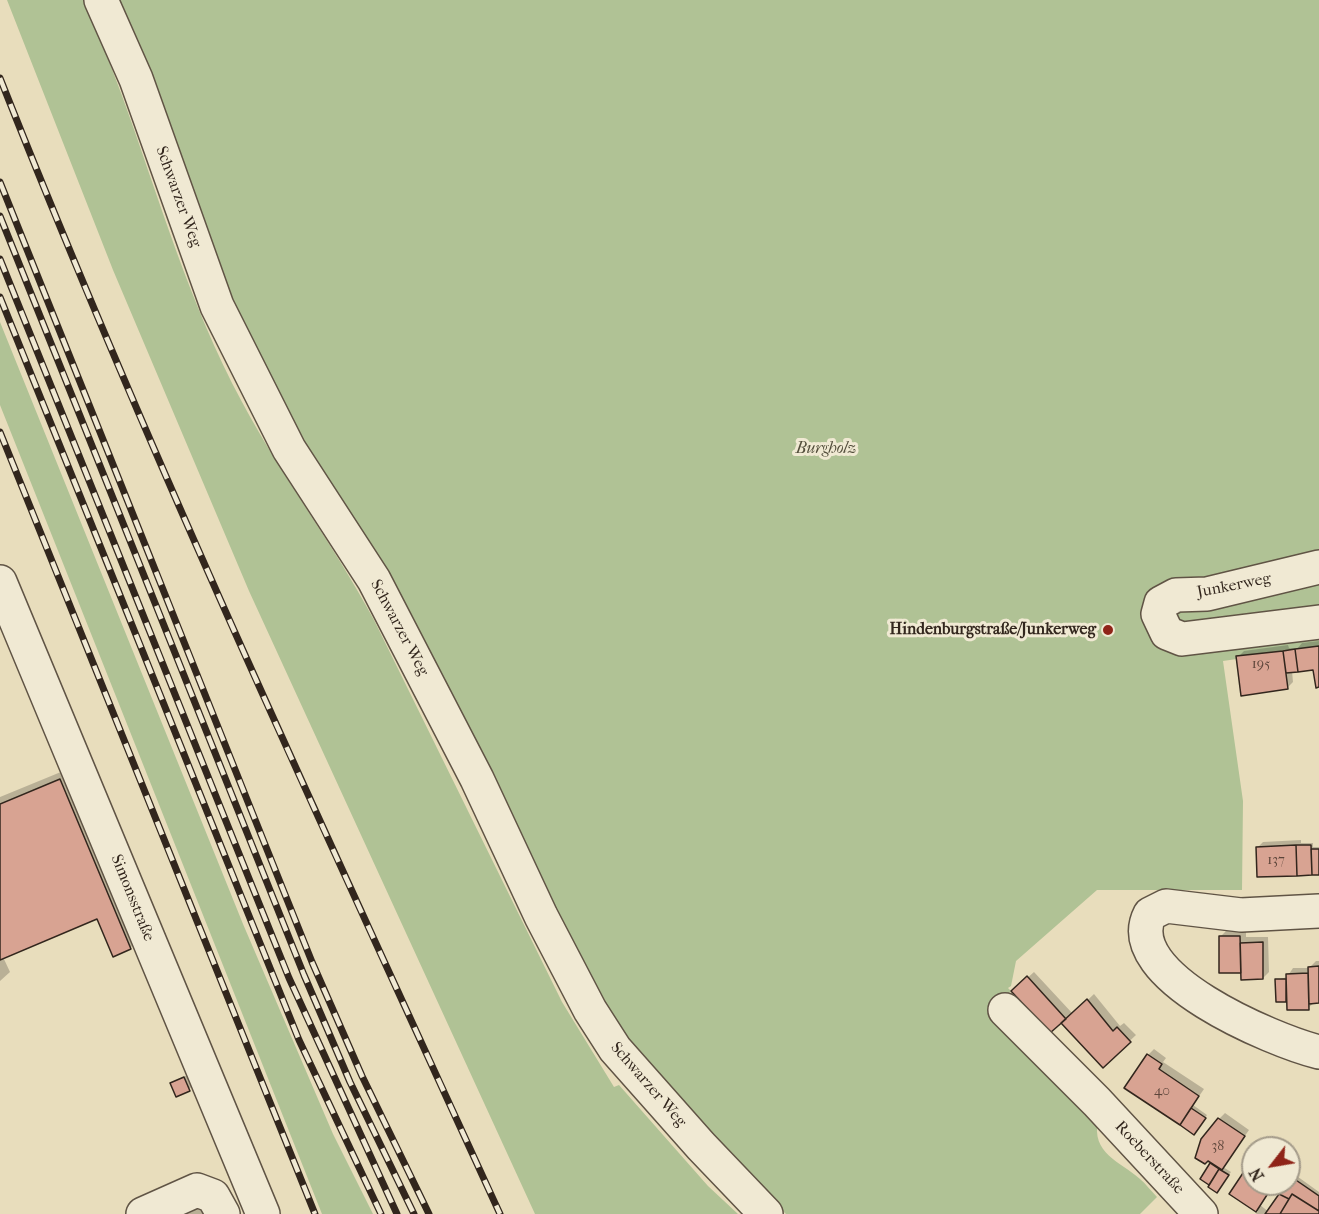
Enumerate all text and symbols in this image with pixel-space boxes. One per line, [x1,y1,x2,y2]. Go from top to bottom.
street label: Schwarzer Weg [151,144,205,250]
park label: Burgholz [796,439,856,459]
street label: Junkerweg [1195,569,1273,603]
street label: Schwarzer Weg [366,577,432,679]
place label: Hindenburgstraße/Junkerweg [890,620,1096,640]
marker: Hindenburgstraße/Junkerweg [1101,623,1115,637]
house number: 195 [1252,657,1270,673]
street label: Simonsstraße [106,852,158,944]
house number: 137 [1267,853,1285,869]
street label: Schwarzer Weg [606,1039,690,1131]
house number: 40 [1154,1084,1170,1100]
street label: Roeberstraße [1110,1117,1188,1199]
north arrow [1241,1136,1301,1196]
house number: 38 [1212,1139,1224,1155]
text: N [1246,1164,1268,1185]

